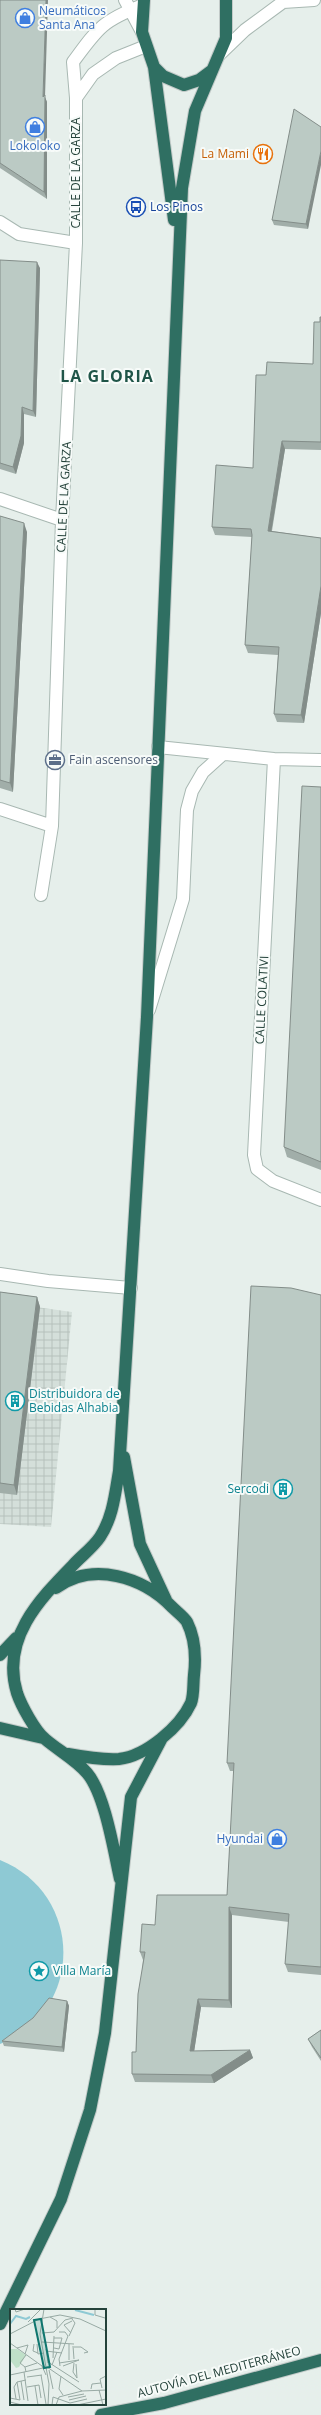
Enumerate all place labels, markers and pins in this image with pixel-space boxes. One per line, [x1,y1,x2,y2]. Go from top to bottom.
place label: Neumáticos Santa Ana [39,2,106,33]
shop icon: Neumáticos Santa Ana [14,7,36,29]
shop icon: Lokoloko [24,116,46,138]
place label: Lokoloko [10,137,60,154]
restaurant icon: La Mami [252,143,274,165]
place label: La Mami [201,145,249,162]
bus stop icon: Los Pinos [125,196,147,218]
place label: Los Pinos [150,198,203,215]
office icon: Fain ascensores [44,749,66,771]
place label: Fain ascensores [69,751,158,768]
place label: Distribuidora de Bebidas Alhabia [29,1385,120,1416]
building icon: Distribuidora de Bebidas Alhabia [4,1390,26,1412]
building icon: Sercodi [272,1478,294,1500]
place label: Sercodi [227,1480,269,1497]
shop icon: Hyundai [266,1828,288,1850]
place label: Hyundai [216,1830,263,1847]
place icon: Villa María [28,1960,50,1982]
place label: Villa María [53,1962,111,1979]

